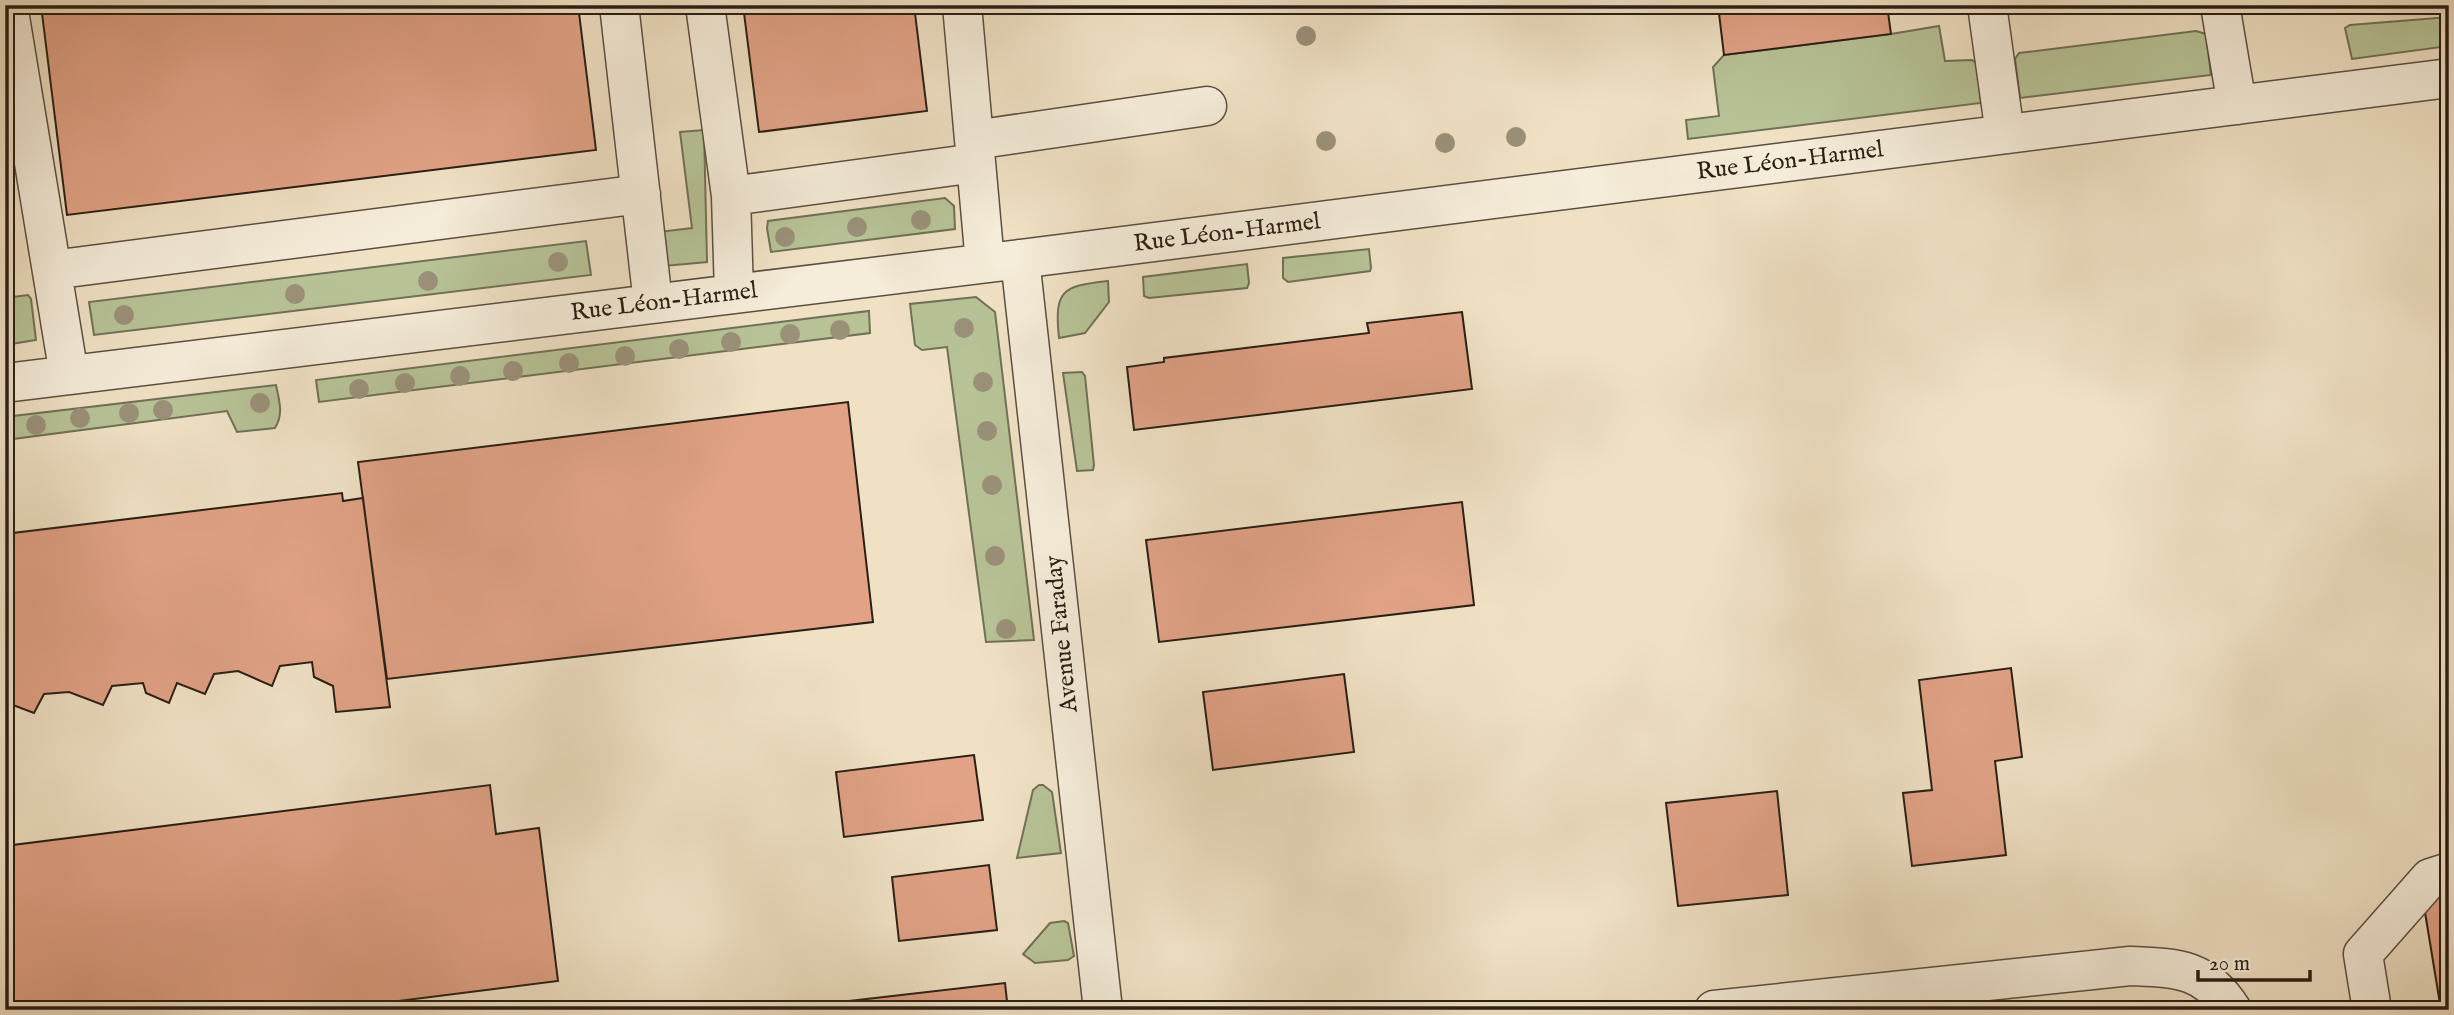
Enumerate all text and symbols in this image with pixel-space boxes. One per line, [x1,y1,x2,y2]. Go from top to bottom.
street label: Rue Léon-Harmel [1695,134,1885,188]
street label: Rue Léon-Harmel [1132,206,1322,260]
street label: Rue Léon-Harmel [569,275,759,329]
street label: Avenue Faraday [1038,554,1086,715]
scale bar [2198,938,2310,982]
text: 20 m [2209,951,2250,978]

